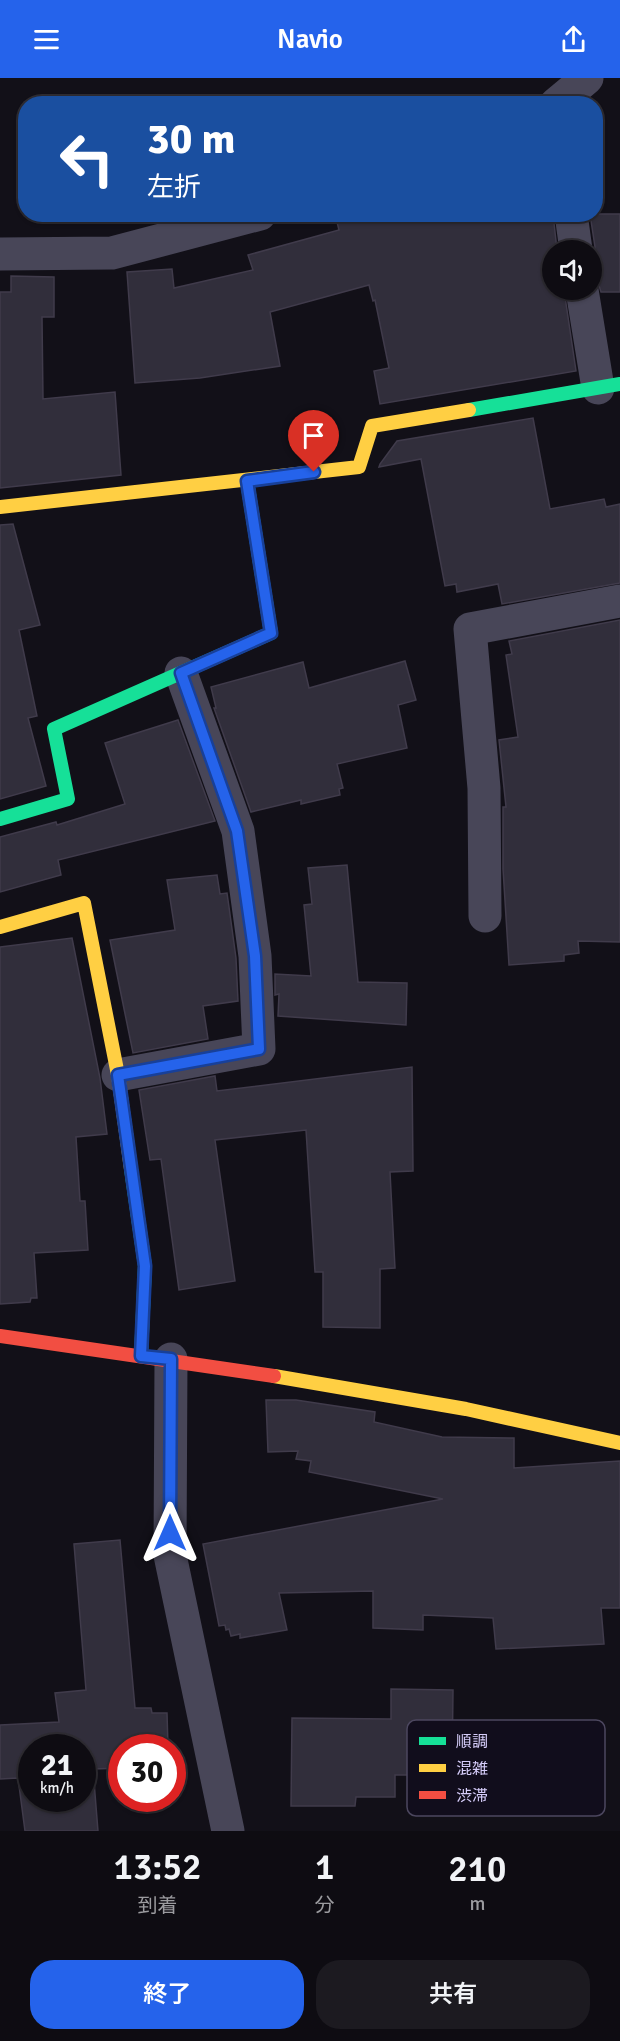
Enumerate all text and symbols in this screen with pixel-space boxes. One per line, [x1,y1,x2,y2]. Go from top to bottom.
icon: menu [30,23,63,56]
text: Navio [277,23,343,56]
icon: share [557,23,590,56]
text: 30 m [147,114,236,165]
icon: left [48,120,126,198]
text: 左折 [147,171,201,204]
map controls [542,240,602,300]
button: sound [542,240,602,300]
pin [288,410,339,472]
icon: arrive [297,419,330,452]
position arrow [138,1501,202,1565]
legend [407,1720,605,1816]
text: 順調 [456,1732,488,1752]
speed limit sign: 30 [108,1734,186,1812]
text: 21 [41,1747,73,1784]
text: 混雑 [456,1759,488,1779]
text: km/h [40,1779,74,1797]
text: 渋滞 [456,1786,488,1806]
text: 13:52 [113,1845,201,1890]
text: 1 [315,1845,335,1890]
text: 210 [448,1847,507,1892]
text: m [469,1891,485,1916]
text: 到着 [137,1893,177,1918]
text: 分 [315,1893,335,1918]
button: 終了 [30,1960,304,2029]
button: 共有 [316,1960,590,2029]

